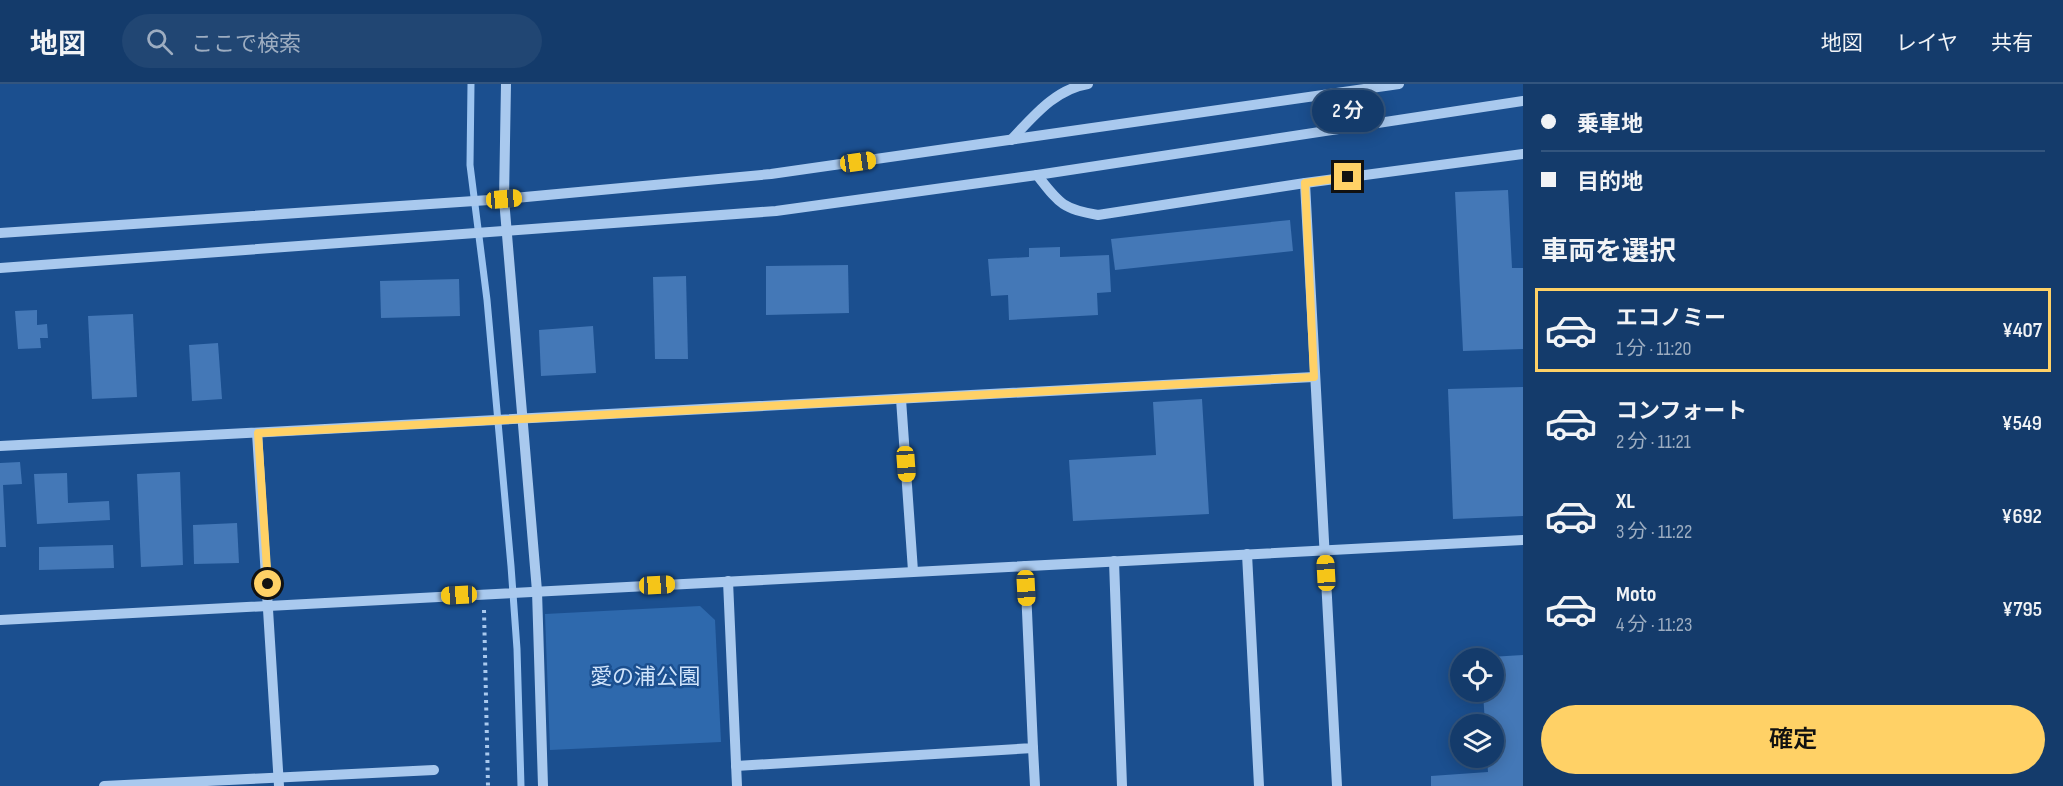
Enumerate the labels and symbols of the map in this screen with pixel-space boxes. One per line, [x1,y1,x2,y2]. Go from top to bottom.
callout: 2 分 [1312,90,1384,132]
car [839,151,877,173]
route end [1334,163,1361,190]
car [485,188,523,210]
car [896,445,916,483]
car [1316,555,1336,591]
route start [254,570,281,597]
car [1016,570,1036,606]
car [639,575,675,595]
car [441,585,477,605]
park label: 愛の浦公園 [590,664,700,691]

